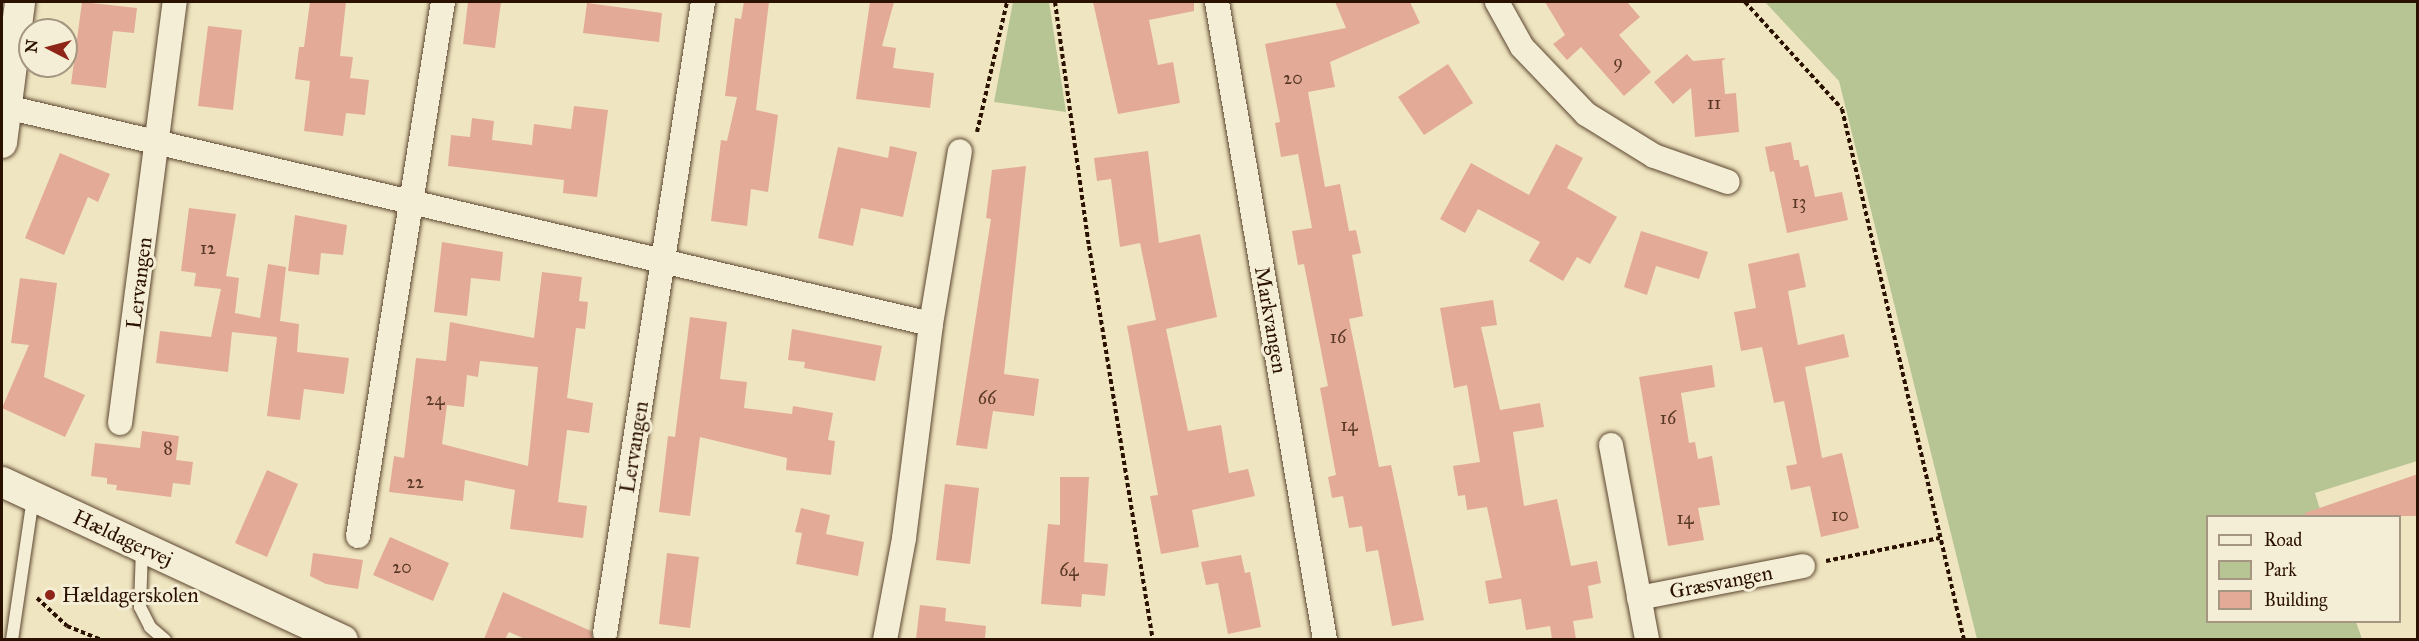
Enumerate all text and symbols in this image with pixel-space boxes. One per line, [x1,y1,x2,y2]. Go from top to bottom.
north arrow [18,18,78,78]
text: N [21,39,42,54]
house number: 9 [1613,51,1623,73]
house number: 20 [1283,67,1303,89]
house number: 11 [1707,92,1721,114]
house number: 13 [1792,191,1806,213]
street label: Lervangen [121,236,157,330]
house number: 12 [200,237,216,259]
street label: Markvangen [1249,265,1293,375]
house number: 16 [1330,326,1346,348]
house number: 66 [978,387,996,409]
house number: 24 [426,388,444,410]
street label: Lervangen [614,399,654,495]
house number: 16 [1660,407,1676,429]
house number: 14 [1340,414,1358,436]
house number: 8 [163,437,173,459]
house number: 22 [406,471,424,493]
street label: Hældagervej [69,504,177,572]
house number: 10 [1831,504,1849,526]
house number: 14 [1676,507,1694,529]
legend [2206,515,2401,623]
text: Road [2264,529,2302,551]
house number: 20 [392,556,412,578]
house number: 64 [1059,559,1079,581]
text: Park [2264,559,2297,581]
street label: Græsvangen [1667,560,1775,604]
place label: Hældagerskolen [62,582,199,608]
marker: Hældagerskolen [43,588,57,602]
text: Building [2264,589,2327,611]

